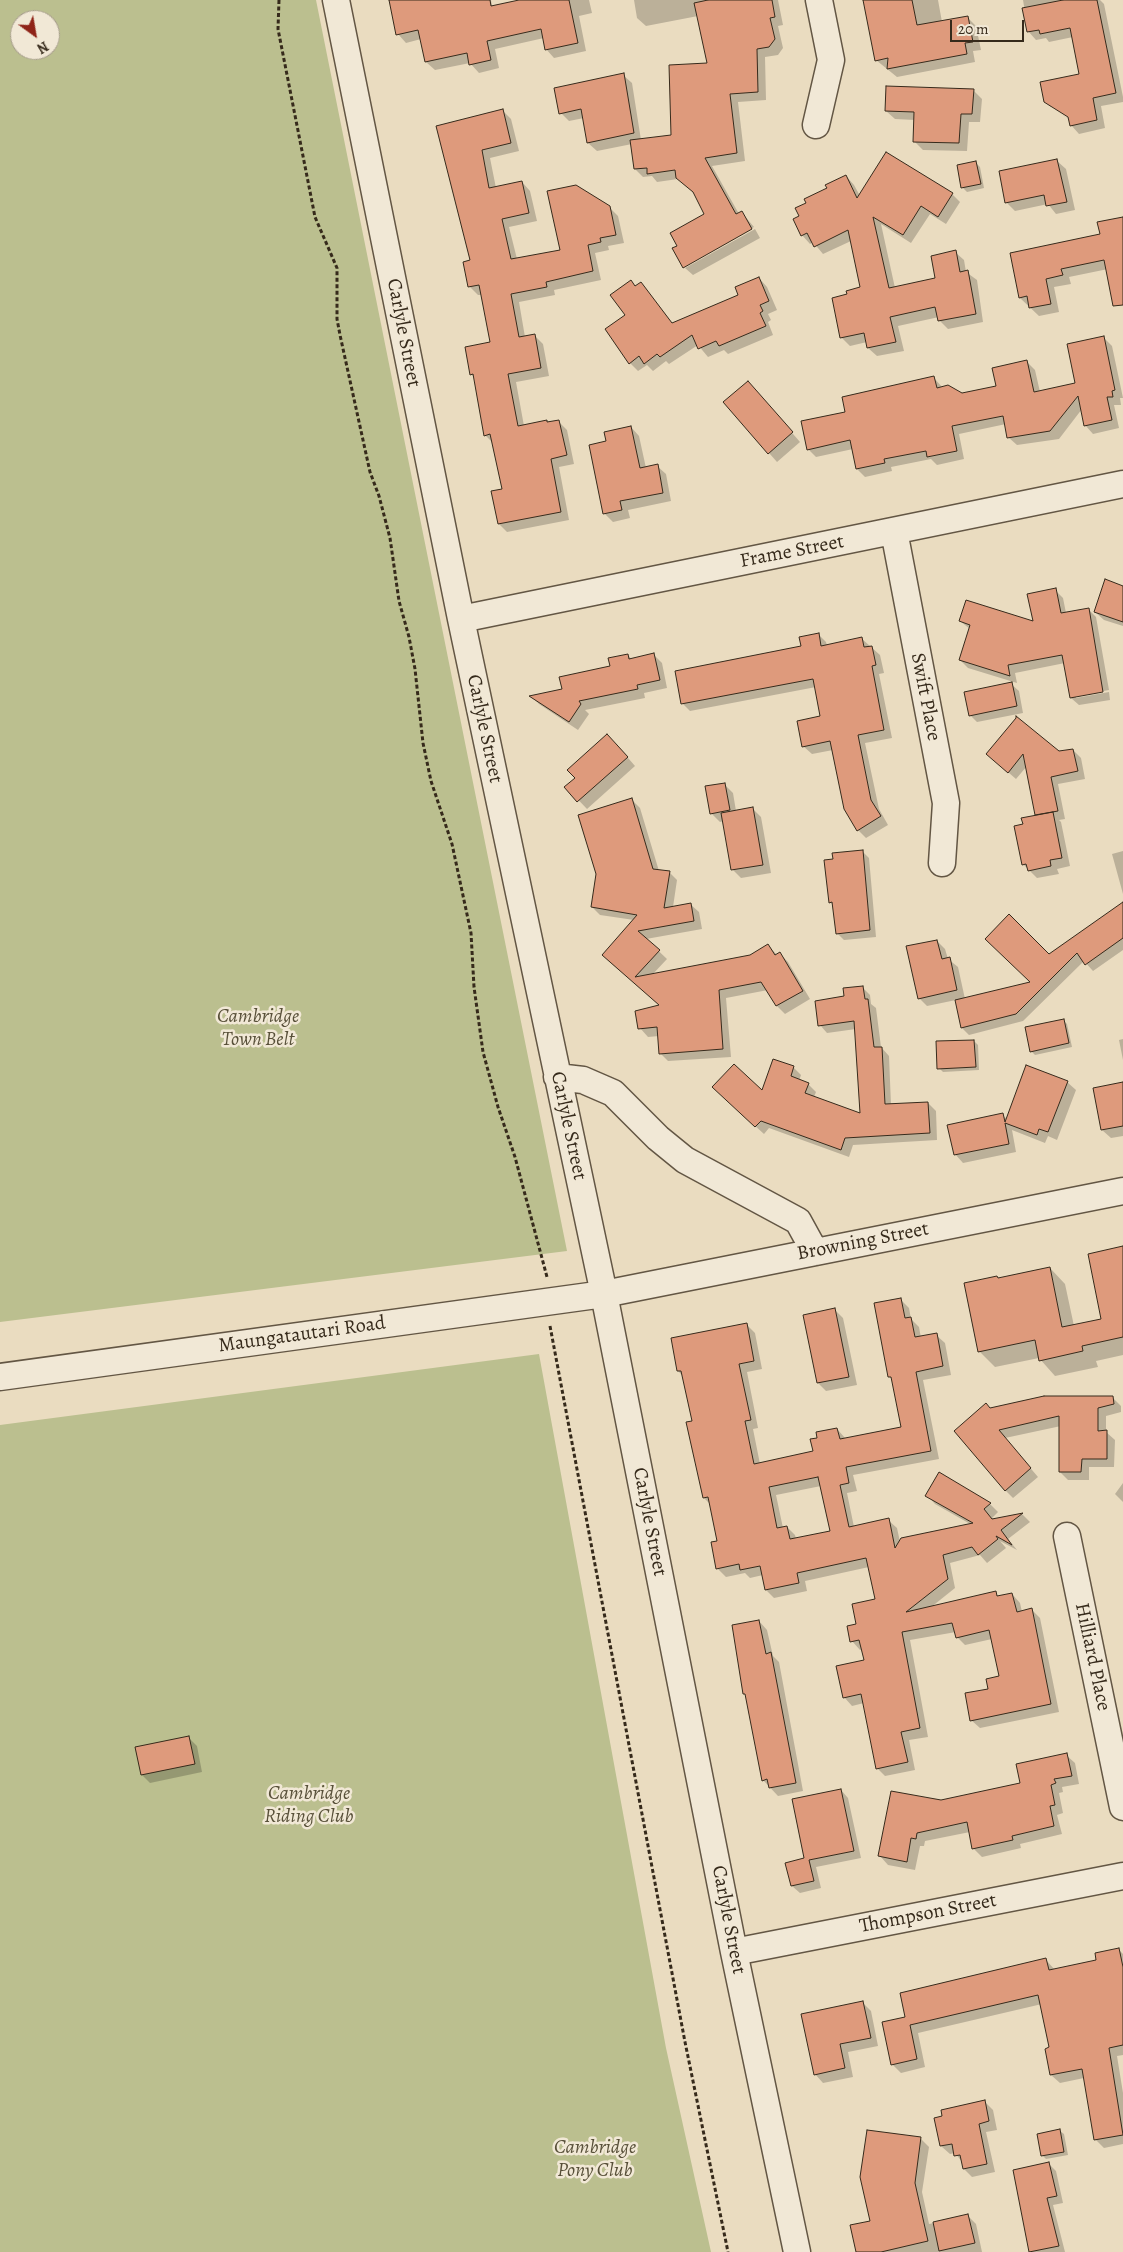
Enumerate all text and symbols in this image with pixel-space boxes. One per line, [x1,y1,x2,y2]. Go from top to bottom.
north arrow [10,10,60,60]
scale bar [953,10,1027,42]
text: 20 m [958,19,989,39]
text: N [33,37,52,58]
street label: Carlyle Street [381,277,425,389]
street label: Frame Street [738,530,846,574]
street label: Swift Place [905,651,945,743]
street label: Carlyle Street [461,673,507,785]
park label: Cambridge Town Belt [217,1005,299,1052]
street label: Carlyle Street [545,1070,591,1182]
street label: Browning Street [795,1217,931,1267]
street label: Maungatautari Road [217,1311,387,1359]
street label: Carlyle Street [627,1466,671,1578]
street label: Hilliard Place [1069,1601,1115,1713]
park label: Cambridge Riding Club [264,1782,354,1829]
street label: Carlyle Street [706,1864,750,1976]
street label: Thompson Street [857,1889,999,1939]
park label: Cambridge Pony Club [554,2136,636,2183]

